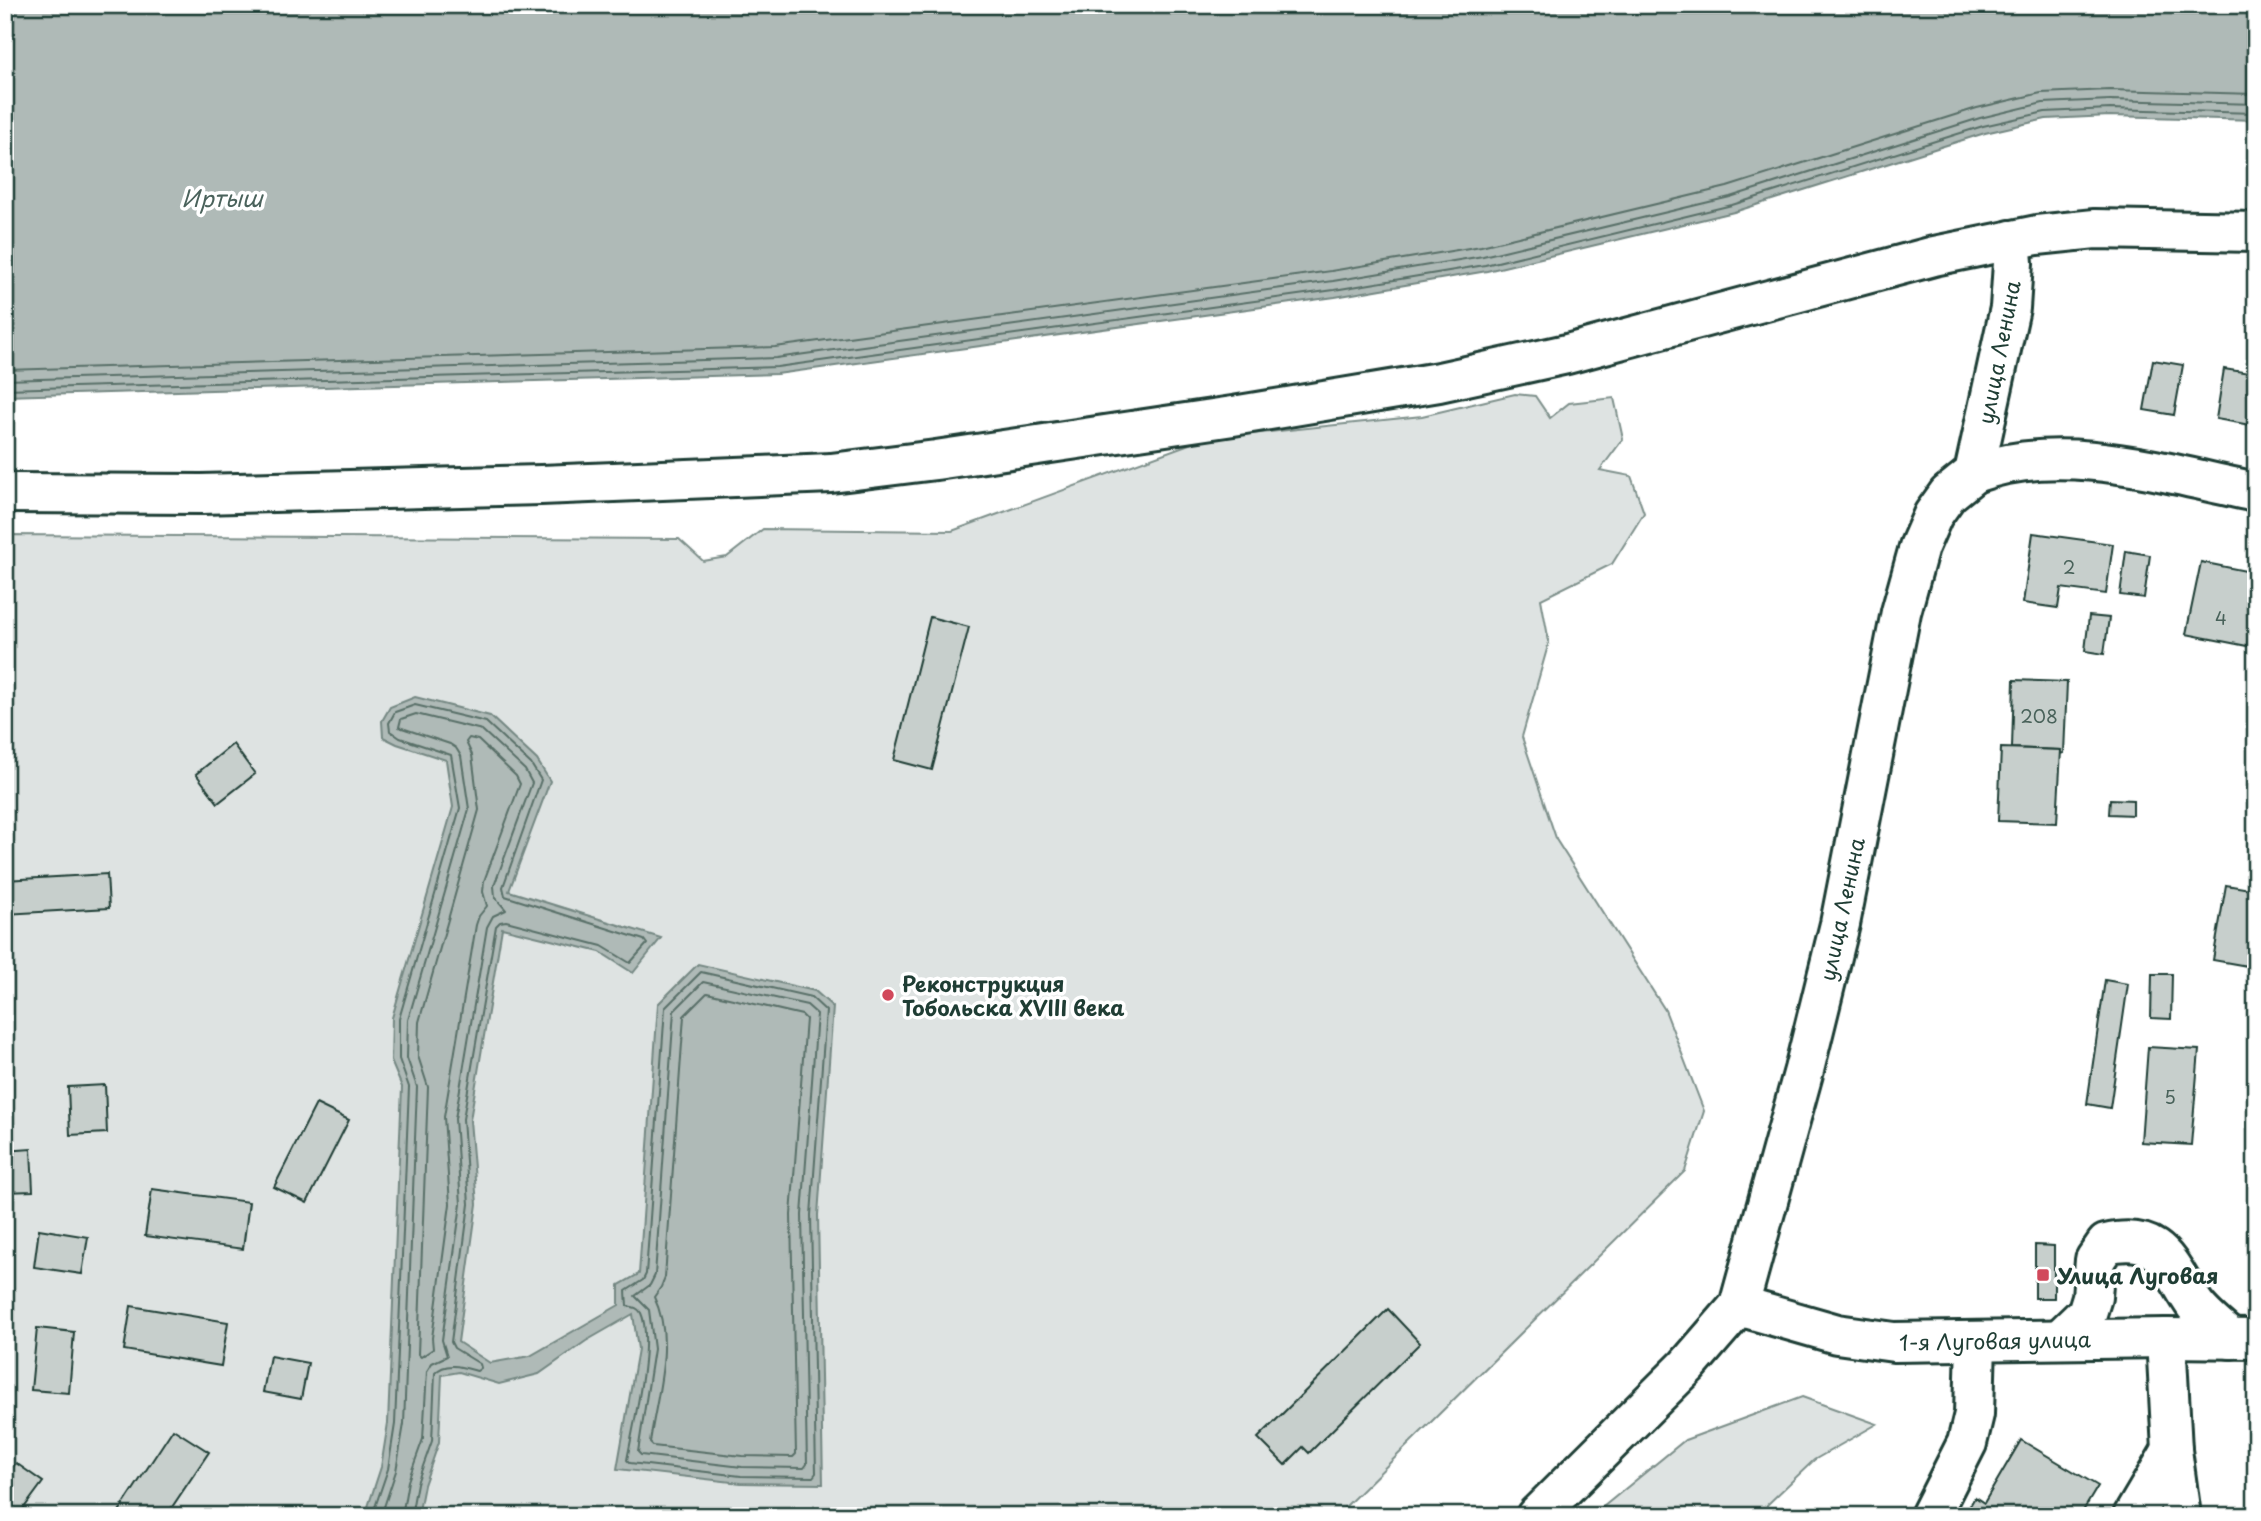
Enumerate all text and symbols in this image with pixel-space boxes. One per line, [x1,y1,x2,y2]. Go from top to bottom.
water label: Иртыш [182,180,264,215]
street label: улица Ленина [1968,277,2028,427]
house number: 2 [2063,553,2075,580]
house number: 4 [2215,604,2227,631]
house number: 208 [2020,702,2058,729]
street label: улица Ленина [1810,834,1872,984]
place label: Реконструкция Тобольска XVIII века [902,967,1125,1023]
marker: Реконструкция Тобольска XVIII века [880,987,896,1003]
house number: 5 [2164,1083,2176,1110]
place label: Улица Луговая [2056,1259,2218,1291]
marker: Улица Луговая [2035,1267,2051,1283]
street label: 1-я Луговая улица [1899,1322,2092,1358]

